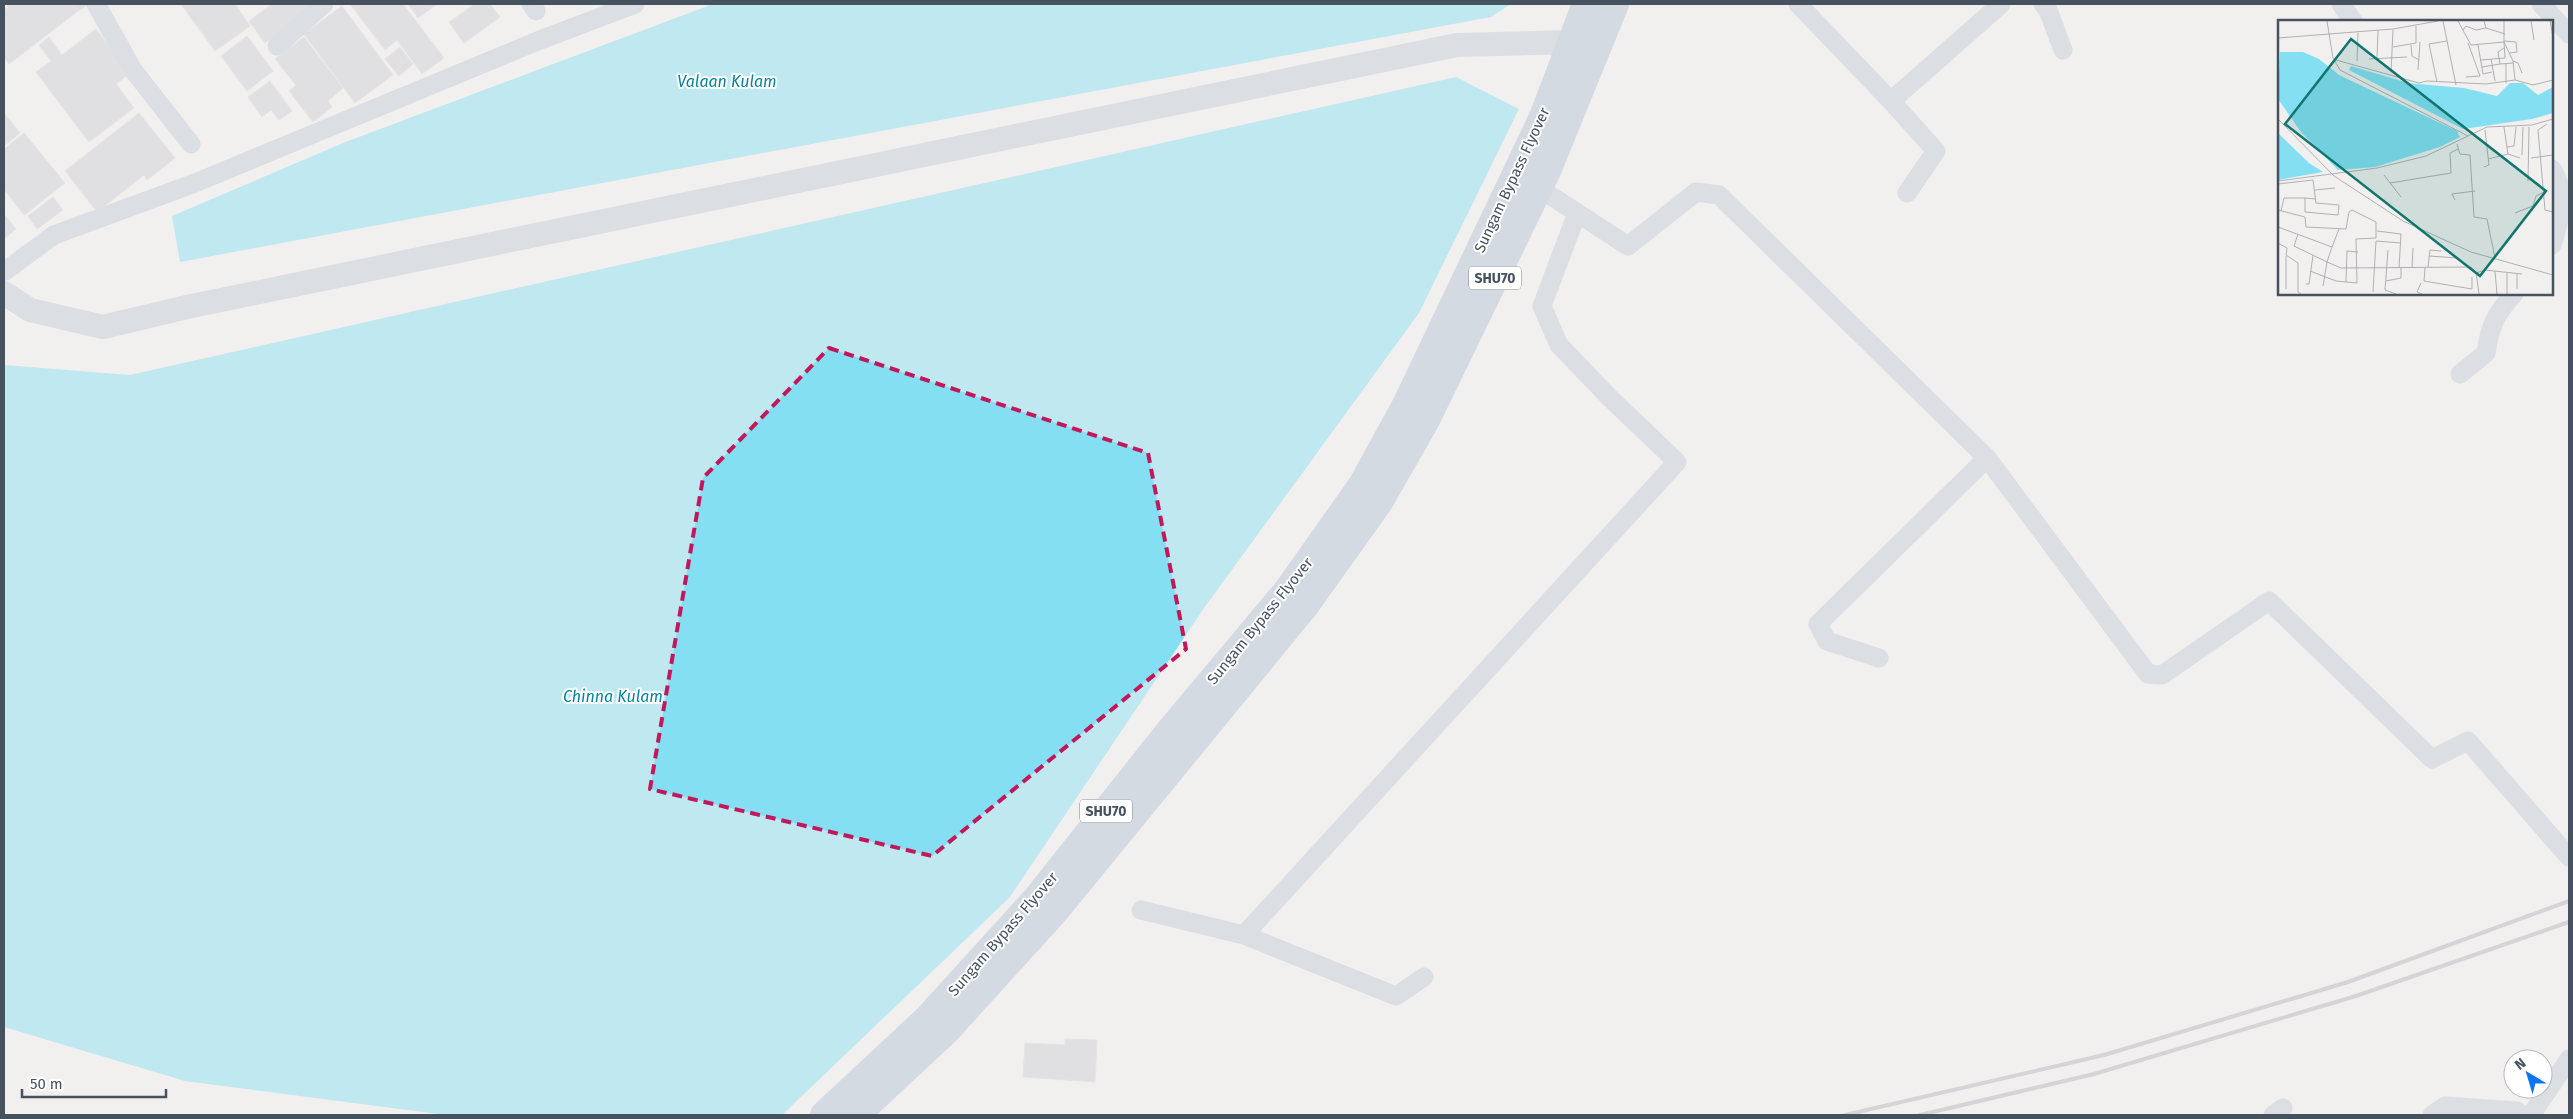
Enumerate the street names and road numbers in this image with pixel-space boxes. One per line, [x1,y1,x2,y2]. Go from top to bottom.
street label: Sungam Bypass Flyover [1470,104,1554,255]
road number: SHU70 [1469,266,1521,290]
street label: Sungam Bypass Flyover [1203,554,1317,688]
road number: SHU70 [1080,799,1132,822]
street label: Sungam Bypass Flyover [944,868,1062,1000]

